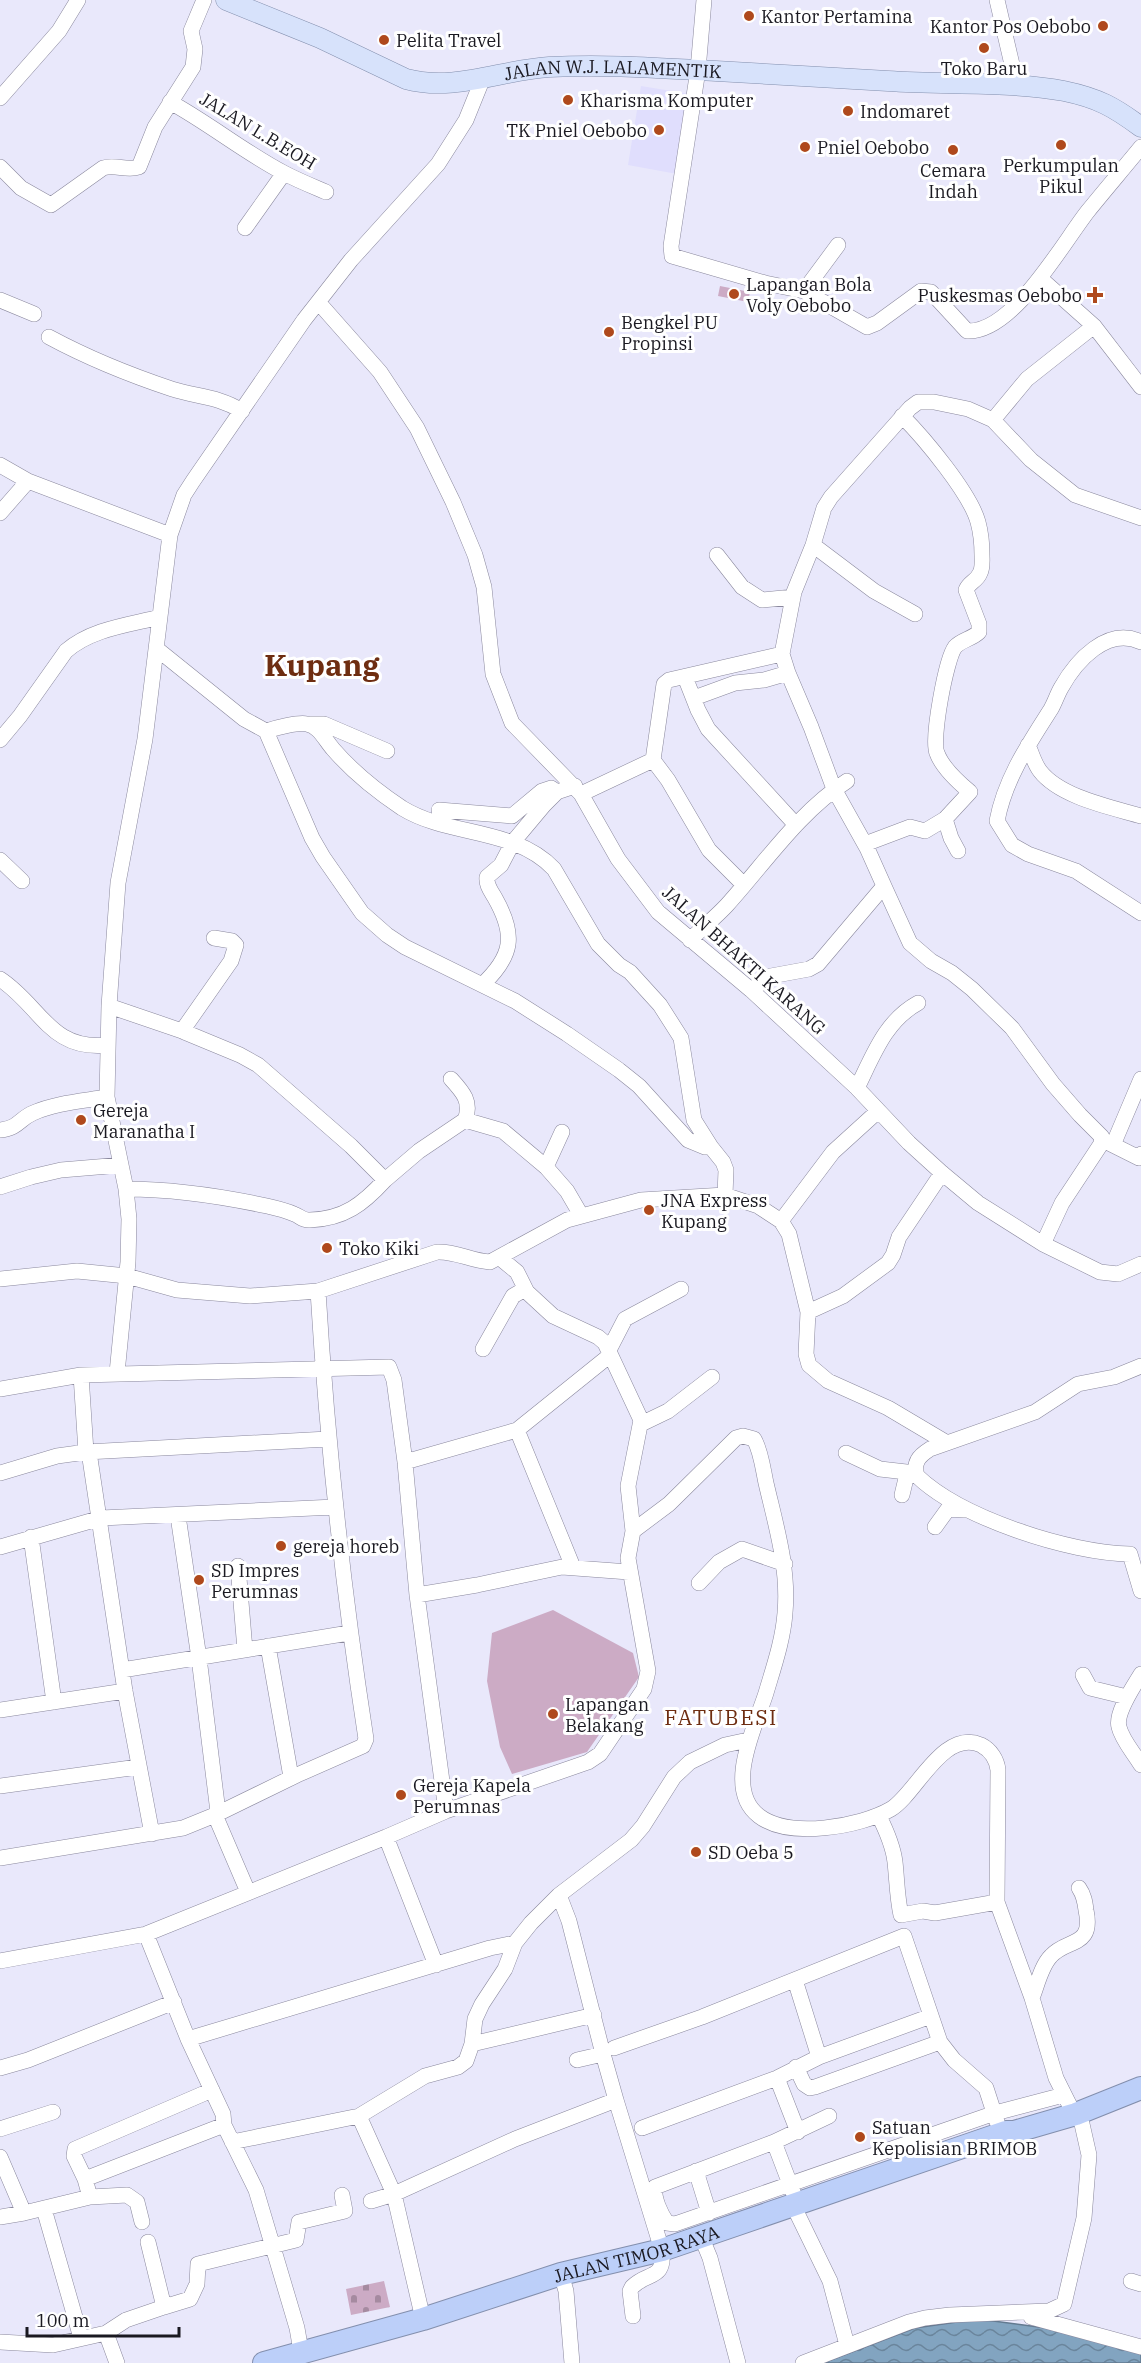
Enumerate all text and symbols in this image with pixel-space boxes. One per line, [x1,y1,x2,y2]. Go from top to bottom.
place label: Kantor Pertamina [761,5,913,28]
marker: Kantor Pertamina [742,9,756,23]
place label: Kantor Pos Oebobo [930,15,1091,38]
marker: Kantor Pos Oebobo [1096,19,1110,33]
place label: Pelita Travel [396,29,501,52]
marker: Pelita Travel [377,33,391,47]
marker: Toko Baru [977,41,991,55]
street label: JALAN W.J. LALAMENTIK [502,54,722,85]
place label: Toko Baru [940,57,1028,80]
street label: JALAN L.B.EOH [196,87,320,175]
place label: Kharisma Komputer [580,89,753,112]
marker: Kharisma Komputer [561,93,575,107]
place label: Indomaret [860,100,950,123]
marker: Indomaret [841,104,855,118]
place label: TK Pniel Oebobo [506,119,647,142]
marker: TK Pniel Oebobo [652,123,666,137]
place label: Pniel Oebobo [817,136,929,159]
marker: Perkumpulan Pikul [1054,138,1068,152]
marker: Pniel Oebobo [798,140,812,154]
marker: Cemara Indah [946,143,960,157]
place label: Perkumpulan Pikul [1003,154,1119,198]
place label: Cemara Indah [920,159,986,203]
place label: Lapangan Bola Voly Oebobo [746,273,872,317]
place label: Puskesmas Oebobo [917,284,1082,307]
marker: Puskesmas Oebobo [1086,286,1104,304]
marker: Lapangan Bola Voly Oebobo [727,287,741,301]
place label: Bengkel PU Propinsi [621,311,718,355]
marker: Bengkel PU Propinsi [602,325,616,339]
district label: Kupang [264,645,380,684]
street label: JALAN BHAKTI KARANG [658,881,830,1039]
place label: Gereja Maranatha I [93,1099,195,1143]
marker: Gereja Maranatha I [74,1113,88,1127]
place label: JNA Express Kupang [661,1189,767,1233]
marker: JNA Express Kupang [642,1203,656,1217]
place label: Toko Kiki [339,1237,420,1260]
marker: Toko Kiki [320,1241,334,1255]
place label: gereja horeb [293,1535,399,1558]
marker: gereja horeb [274,1539,288,1553]
place label: SD Impres Perumnas [211,1559,299,1603]
marker: SD Impres Perumnas [192,1573,206,1587]
place label: Lapangan Belakang [565,1693,649,1737]
district label: FATUBESI [664,1703,778,1731]
marker: Lapangan Belakang [546,1707,560,1721]
place label: Gereja Kapela Perumnas [413,1774,531,1818]
marker: Gereja Kapela Perumnas [394,1788,408,1802]
place label: SD Oeba 5 [708,1841,794,1864]
marker: SD Oeba 5 [689,1845,703,1859]
place label: Satuan Kepolisian BRIMOB [872,2116,1037,2160]
marker: Satuan Kepolisian BRIMOB [853,2130,867,2144]
street label: JALAN TIMOR RAYA [550,2220,723,2287]
scale bar [27,2300,178,2338]
text: 100 m [36,2309,90,2332]

